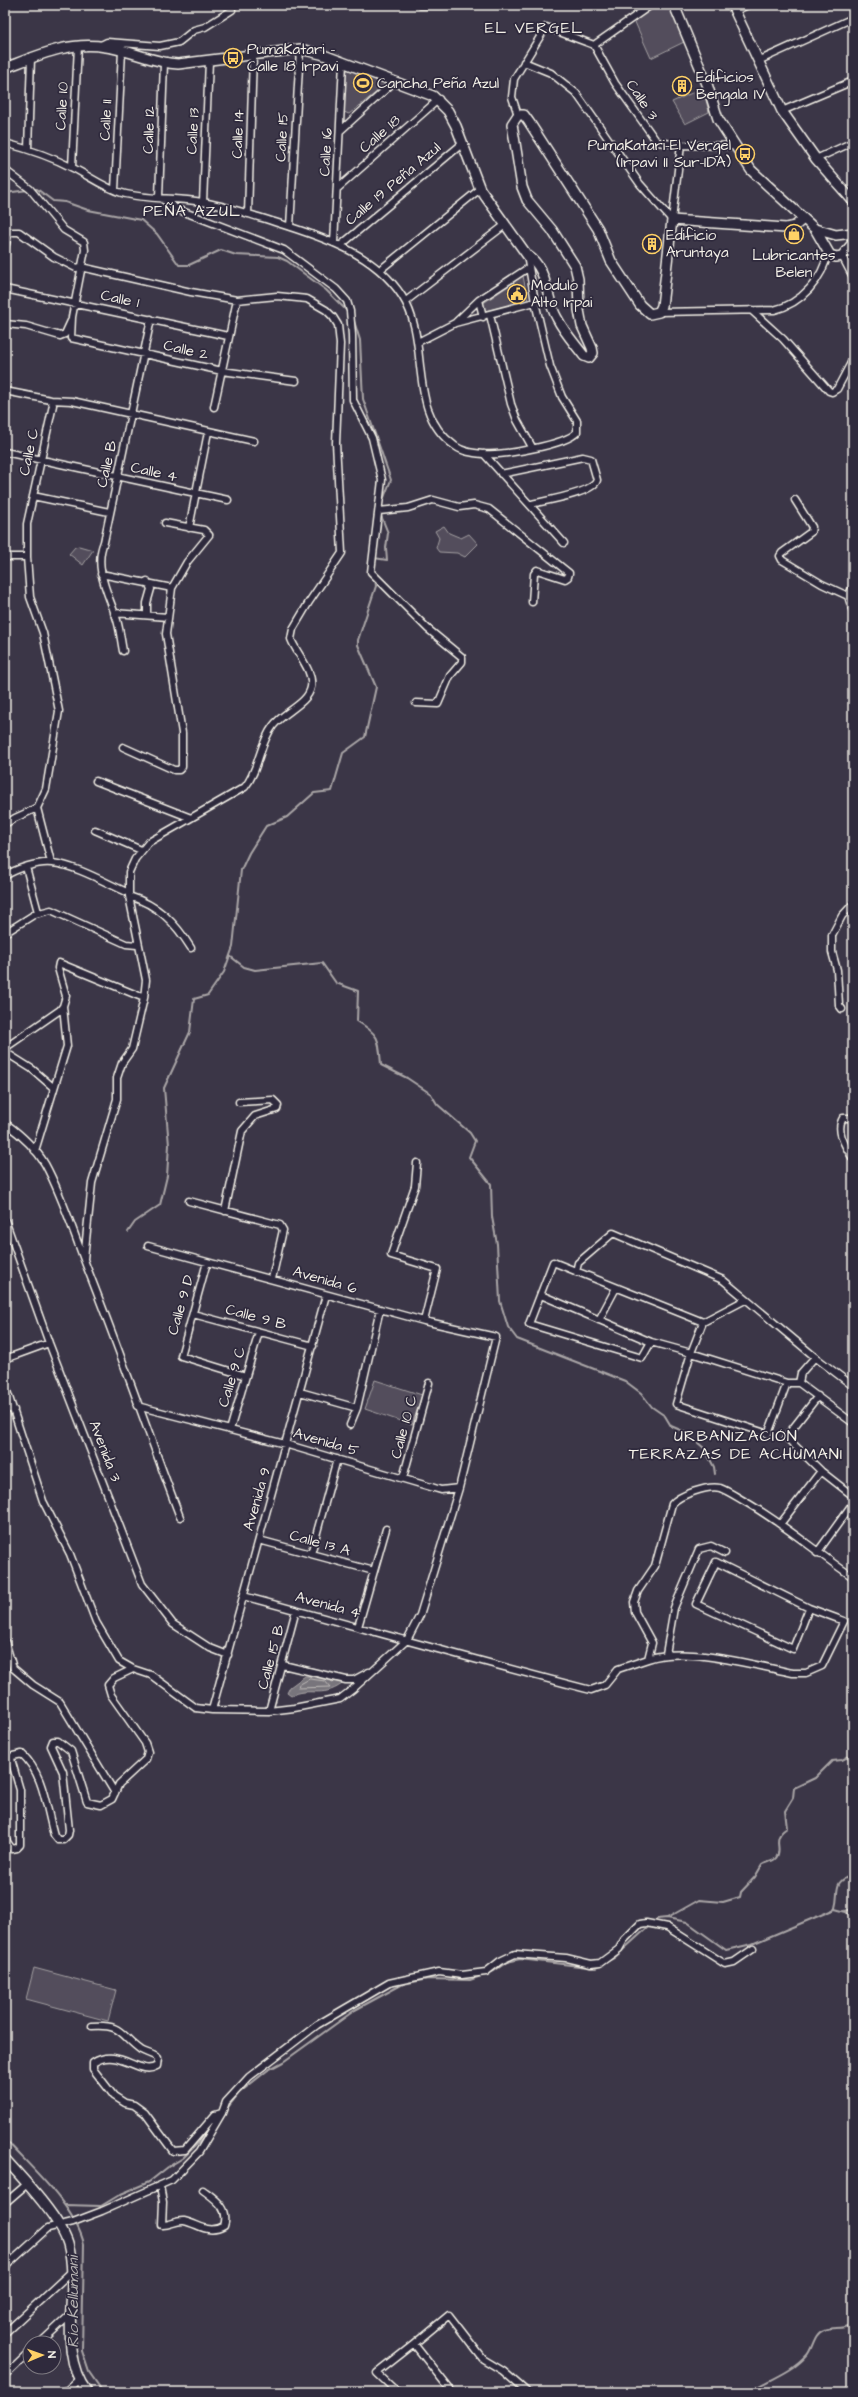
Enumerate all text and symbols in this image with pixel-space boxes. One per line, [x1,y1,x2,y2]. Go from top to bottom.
district label: EL VERGEL [485,17,583,39]
place label: PumaKatari - Calle 18 Irpavi [247,39,339,77]
bus stop icon: PumaKatari - Calle 18 Irpavi [222,47,244,69]
place label: Edificios Bengala IV [696,67,766,106]
sports icon: Cancha Peña Azul [352,72,374,94]
place label: Cancha Peña Azul [377,73,499,94]
building icon: Edificios Bengala IV [671,75,693,97]
street label: Calle 3 [621,76,663,125]
street label: Calle 10 [50,81,74,131]
street label: Calle 11 [94,99,118,141]
street label: Calle 12 [138,105,160,154]
street label: Calle 13 [181,107,205,155]
street label: Calle 14 [227,109,249,159]
street label: Calle 18 [355,110,405,158]
street label: Calle 15 [270,111,294,162]
street label: Calle 16 [314,127,338,177]
place label: PumaKatari-El Vergel (Irpavi II Sur-IDA) [588,135,731,173]
street label: Calle 19 Peña Azul [341,138,445,230]
bus stop icon: PumaKatari-El Vergel (Irpavi II Sur-IDA) [734,143,756,165]
district label: PEÑA AZUL [143,200,241,222]
shop icon: Lubricantes Belen [783,223,805,245]
place label: Edificio Aruntaya [666,225,729,264]
building icon: Edificio Aruntaya [641,233,663,255]
place label: Lubricantes Belen [752,245,836,283]
place label: Modulo Alto Irpai [531,275,593,313]
public building icon: Modulo Alto Irpai [506,283,528,305]
street label: Calle 1 [99,285,141,313]
street label: Calle 2 [161,335,211,365]
street label: Calle C [14,426,44,478]
street label: Calle B [91,438,123,490]
street label: Calle 4 [129,457,179,487]
street label: Avenida 6 [290,1261,360,1299]
street label: Calle 9 D [162,1272,200,1337]
street label: Calle 9 B [223,1299,289,1335]
street label: Calle 9 C [213,1344,251,1410]
street label: Calle 10 C [385,1392,423,1461]
street label: Avenida 3 [84,1417,126,1485]
street label: Avenida 5 [291,1423,362,1461]
district label: URBANIZACIÓN TERRAZAS DE ACHUMANI [629,1425,843,1465]
street label: Avenida 9 [238,1465,276,1533]
street label: Calle 13 A [287,1525,353,1561]
street label: Avenida 4 [293,1586,363,1624]
street label: Calle 15 B [252,1622,290,1692]
water label: Río Kellumani [62,2254,84,2348]
north arrow [22,2335,62,2375]
text: N [44,2351,59,2358]

